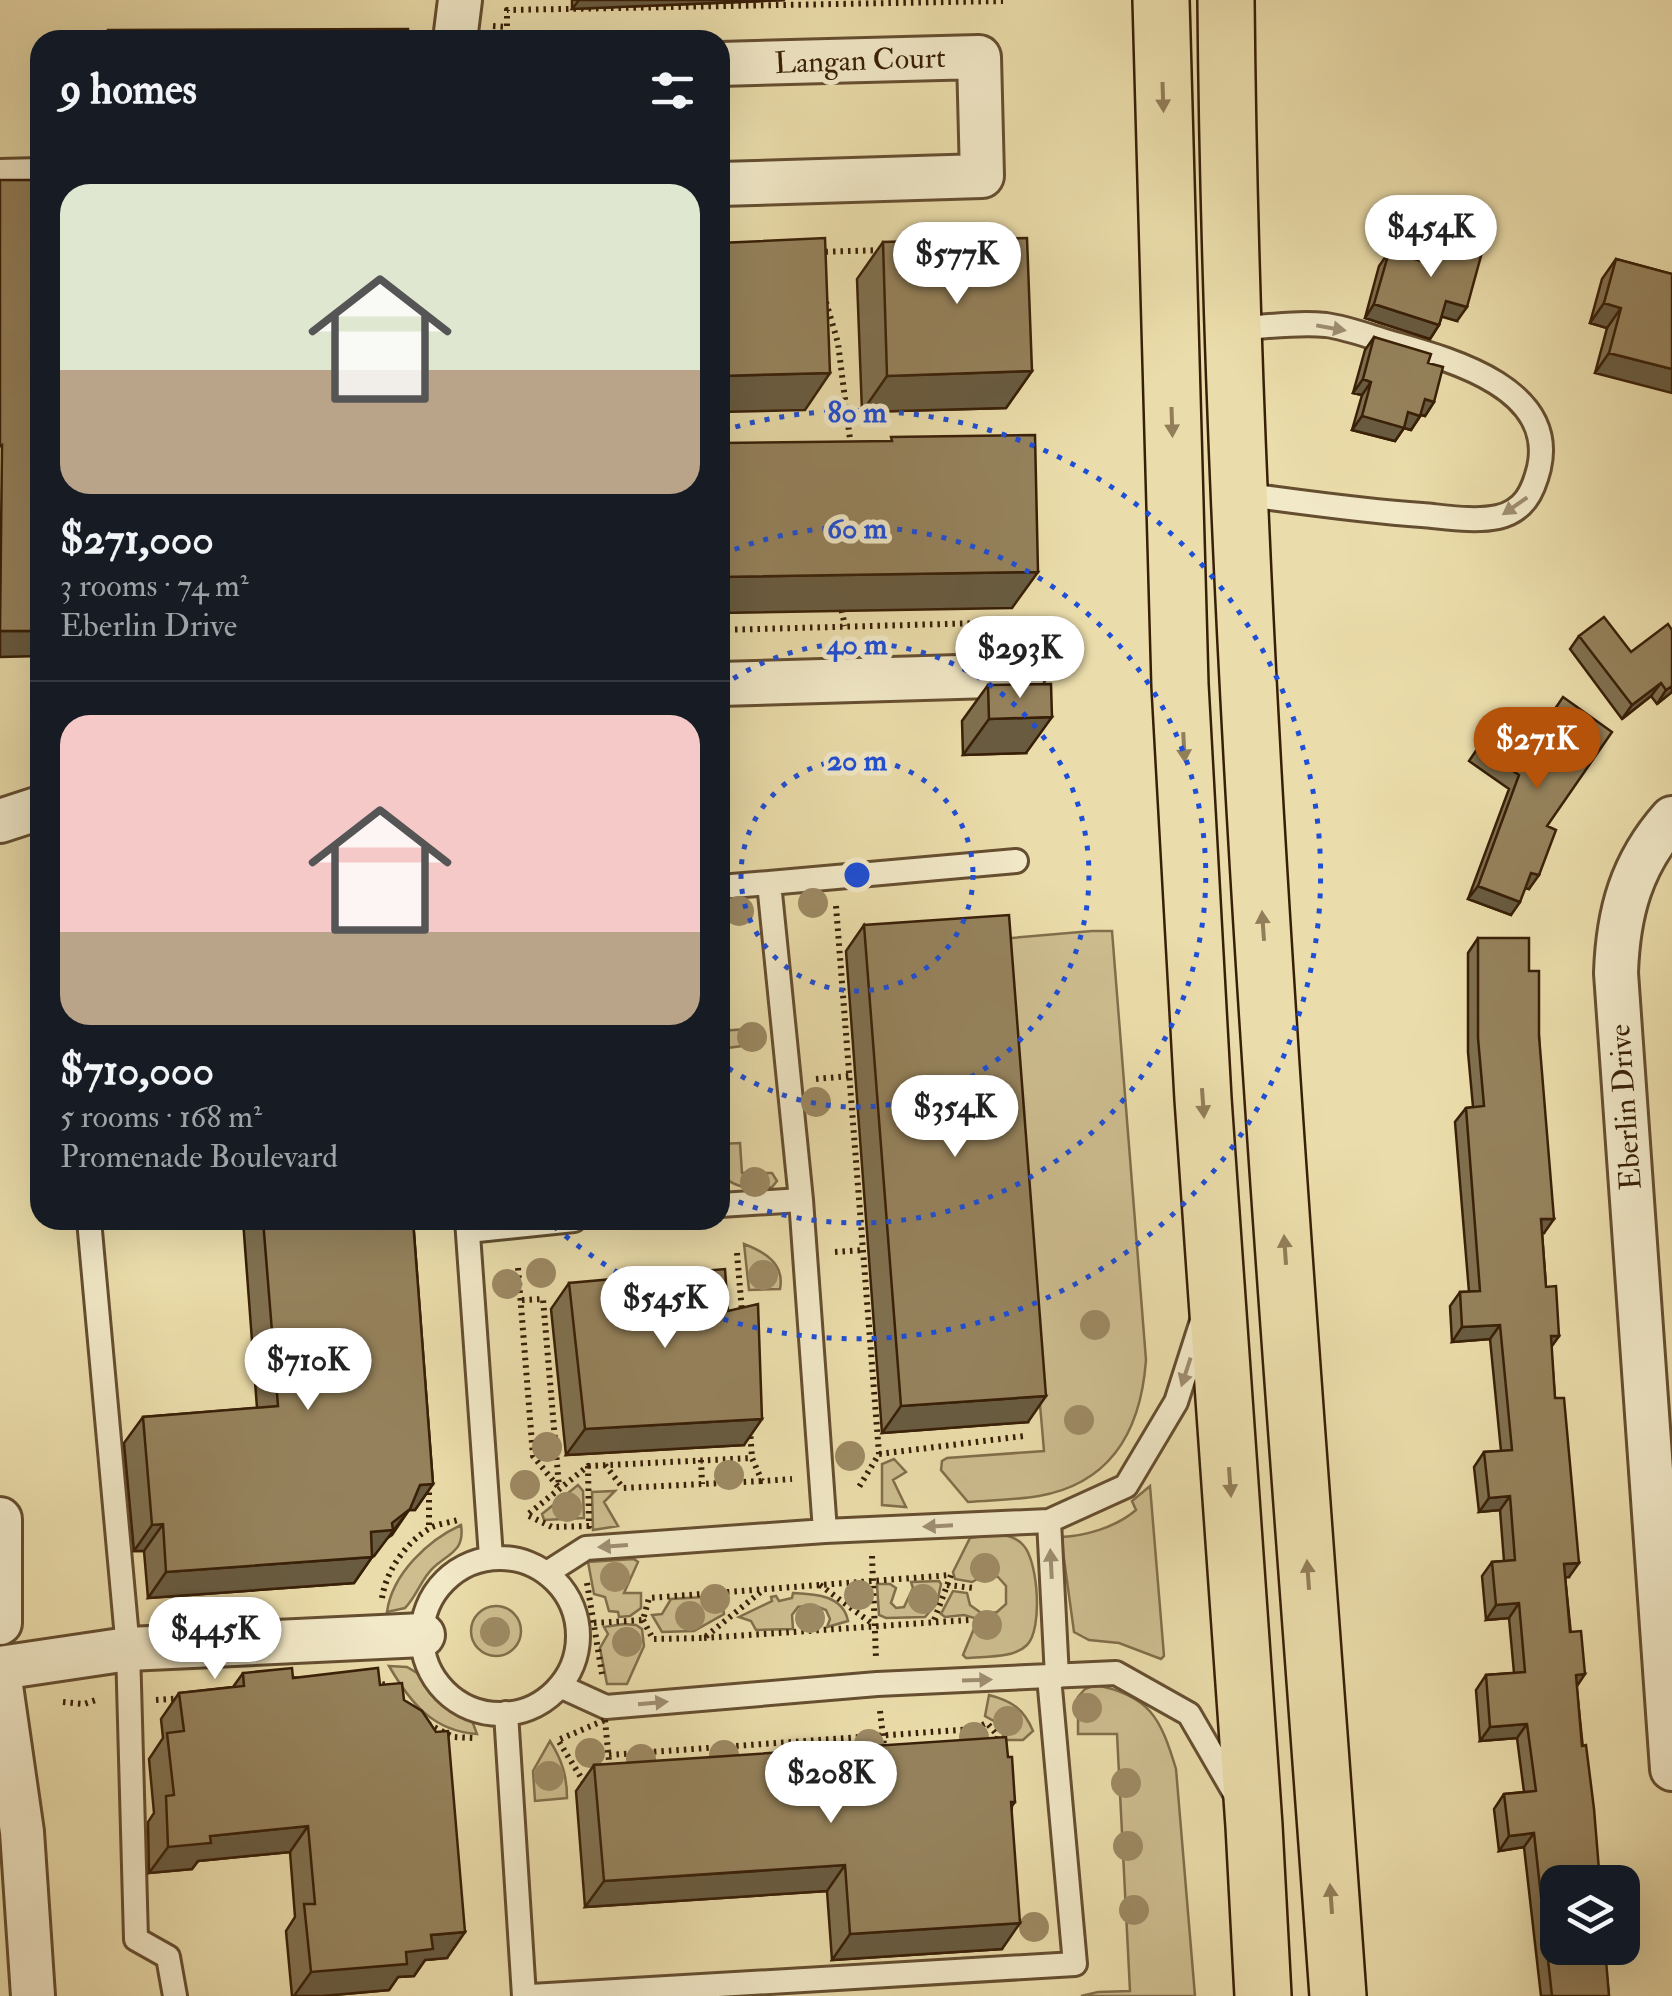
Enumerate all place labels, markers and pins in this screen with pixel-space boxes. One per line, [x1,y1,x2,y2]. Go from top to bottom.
pin: $454K [1361,195,1501,280]
pin: $577K [887,222,1027,307]
pin: $293K [950,616,1090,701]
pin: $271K [1467,707,1607,792]
centre of rings [839,857,875,893]
pin: $354K [885,1075,1025,1160]
pin: $545K [595,1266,735,1351]
pin: $710K [238,1328,378,1413]
pin: $445K [145,1597,285,1682]
pin: $208K [761,1741,901,1826]

